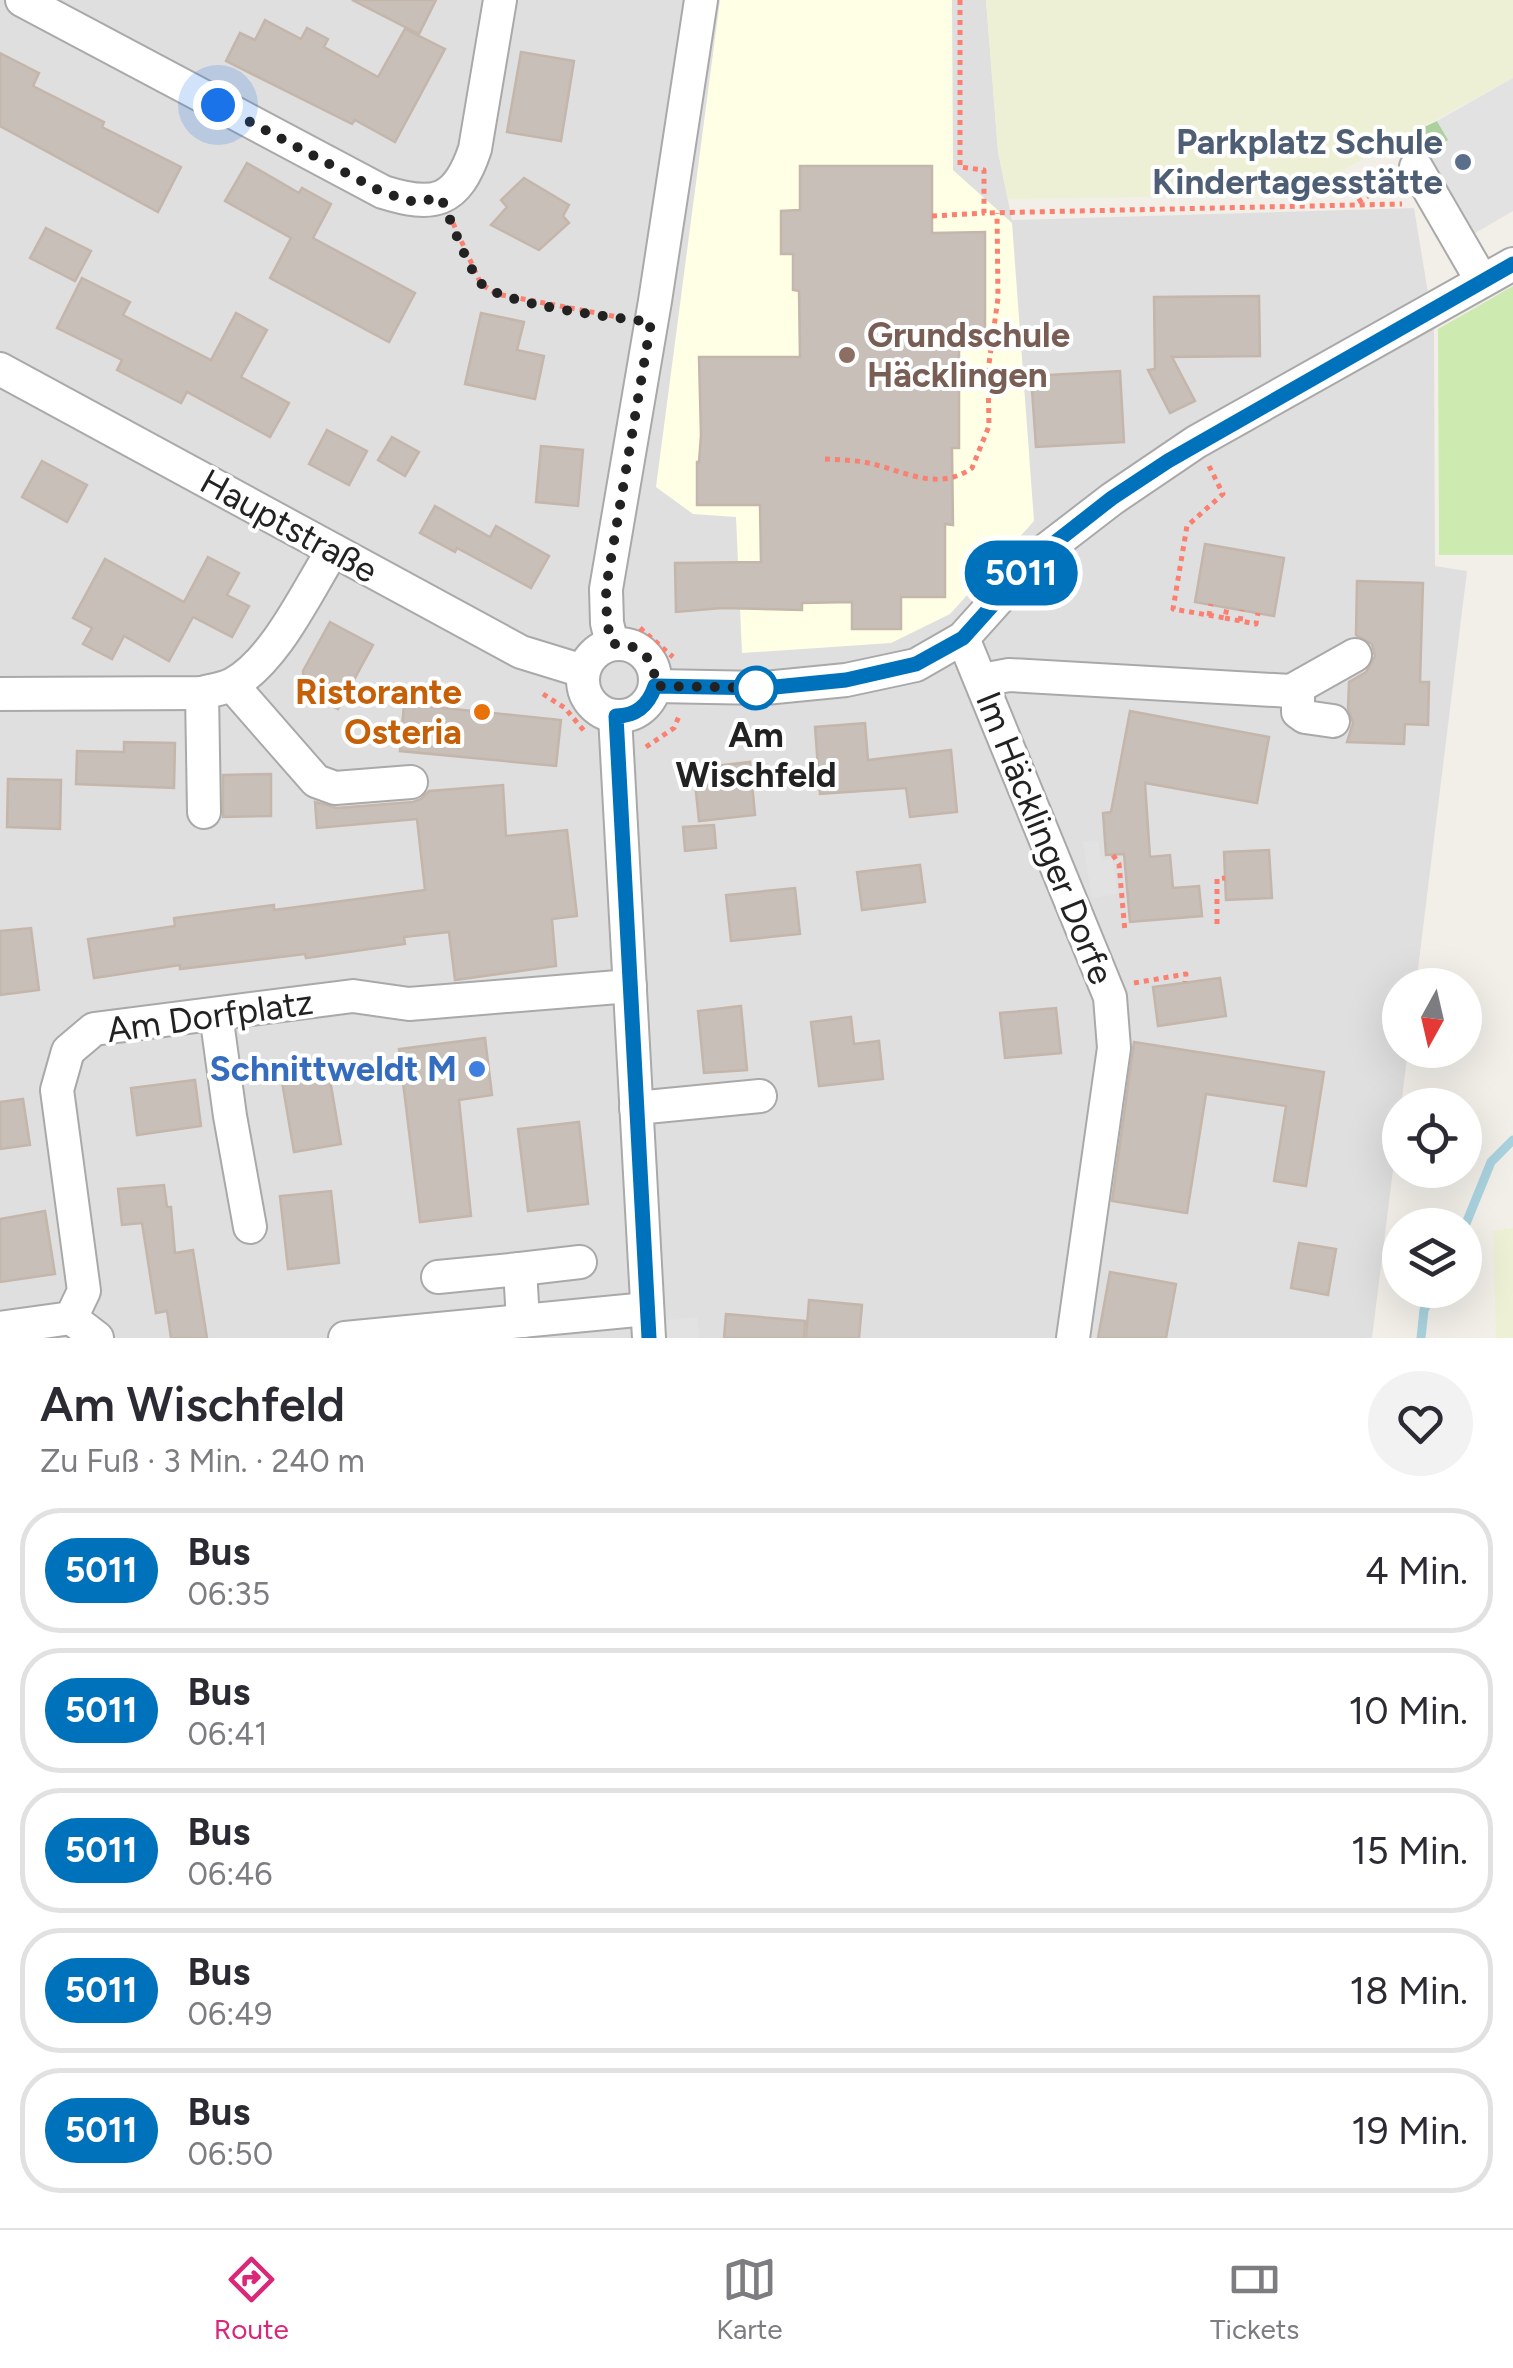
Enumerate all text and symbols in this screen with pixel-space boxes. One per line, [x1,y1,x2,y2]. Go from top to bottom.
your location [193,80,243,130]
place label: Parkplatz Schule Kindertagesstätte [1152,121,1443,203]
marker: Parkplatz Schule Kindertagesstätte [1452,151,1474,173]
place label: Grundschule Häcklingen [867,314,1070,396]
marker: Grundschule Häcklingen [836,344,858,366]
street label: Hauptstraße [193,460,385,592]
line badge: 5011 [951,540,1091,606]
text: 5011 [985,552,1057,594]
marker: Am Wischfeld [735,667,777,709]
place label: Ristorante Osteria [295,671,462,753]
street label: Im Häcklinger Dorfe [967,686,1123,990]
marker: Ristorante Osteria [471,701,493,723]
place label: Am Wischfeld [675,714,837,796]
north arrow [1382,968,1482,1068]
map controls [1382,968,1482,1308]
street label: Am Dorfplatz [104,981,316,1051]
place label: Schnittweldt M [210,1048,457,1090]
marker: Schnittweldt M [466,1058,488,1080]
button: locate [1382,1088,1482,1188]
button: layers [1382,1208,1482,1308]
button: heart [1368,1371,1473,1476]
text: Am Wischfeld [40,1375,345,1433]
text: Zu Fuß · 3 Min. · 240 m [40,1442,365,1480]
text: Bus [188,1529,250,1575]
text: 4 Min. [1365,1548,1468,1594]
text: 5011 [65,1549,138,1591]
text: 06:35 [188,1575,270,1613]
text: Bus [188,1669,250,1715]
text: 10 Min. [1348,1688,1468,1734]
text: 5011 [65,1689,138,1731]
text: 06:41 [188,1715,267,1753]
text: Bus [188,1809,250,1855]
text: 15 Min. [1351,1828,1468,1874]
text: 5011 [65,1829,138,1871]
text: 06:46 [188,1855,272,1893]
text: Bus [188,1949,250,1995]
text: 18 Min. [1350,1968,1468,2014]
text: 5011 [65,1969,138,2011]
text: 06:49 [188,1995,272,2033]
text: Bus [188,2089,250,2135]
text: 19 Min. [1351,2108,1468,2154]
text: 5011 [65,2109,138,2151]
text: 06:50 [188,2135,273,2173]
tab: Route [214,2252,289,2346]
tab: Karte [716,2252,783,2346]
tab: Tickets [1210,2252,1299,2346]

